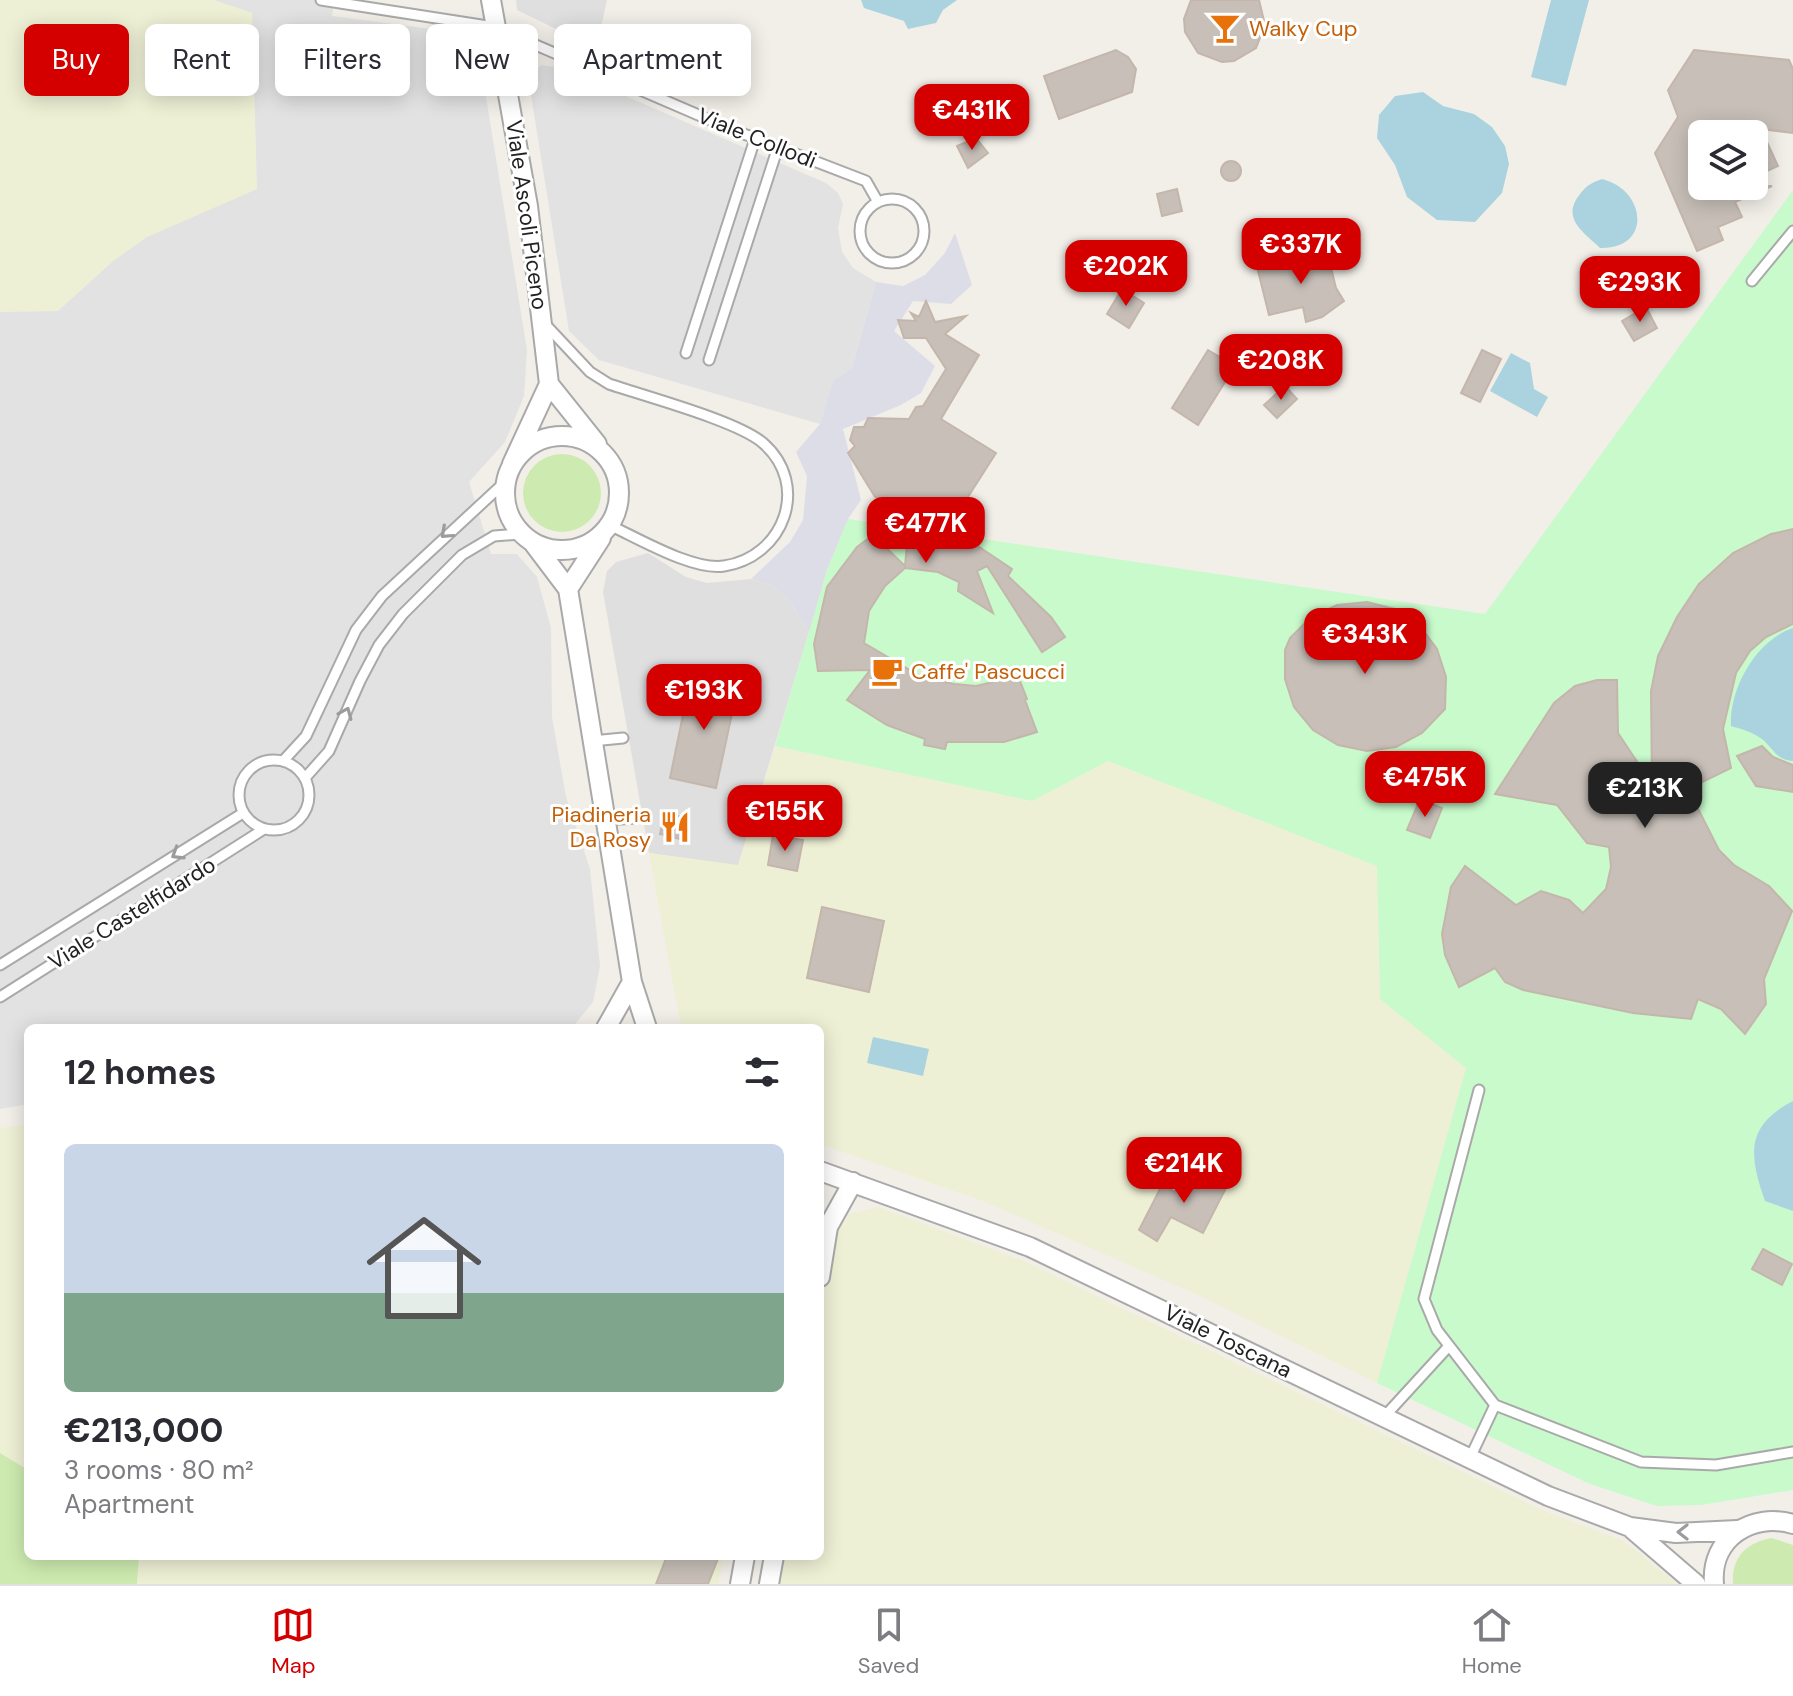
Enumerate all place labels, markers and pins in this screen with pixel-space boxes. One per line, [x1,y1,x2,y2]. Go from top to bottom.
bar icon: Walky Cup [1208,11,1242,45]
place label: Walky Cup [1249,14,1357,43]
pin: €431K [916,84,1028,152]
pin: €337K [1245,218,1357,286]
pin: €202K [1070,240,1182,308]
pin: €293K [1584,256,1696,324]
pin: €208K [1225,334,1337,402]
pin: €477K [870,497,982,565]
pin: €343K [1309,608,1421,676]
cafe icon: Caffe' Pascucci [870,654,904,688]
place label: Caffe' Pascucci [911,657,1065,686]
pin: €193K [648,664,760,732]
pin: €475K [1369,751,1481,819]
pin: €213K [1589,762,1701,830]
pin: €155K [729,785,841,853]
place label: Piadineria Da Rosy [551,800,651,854]
restaurant icon: Piadineria Da Rosy [658,810,692,844]
pin: €214K [1128,1137,1240,1205]

